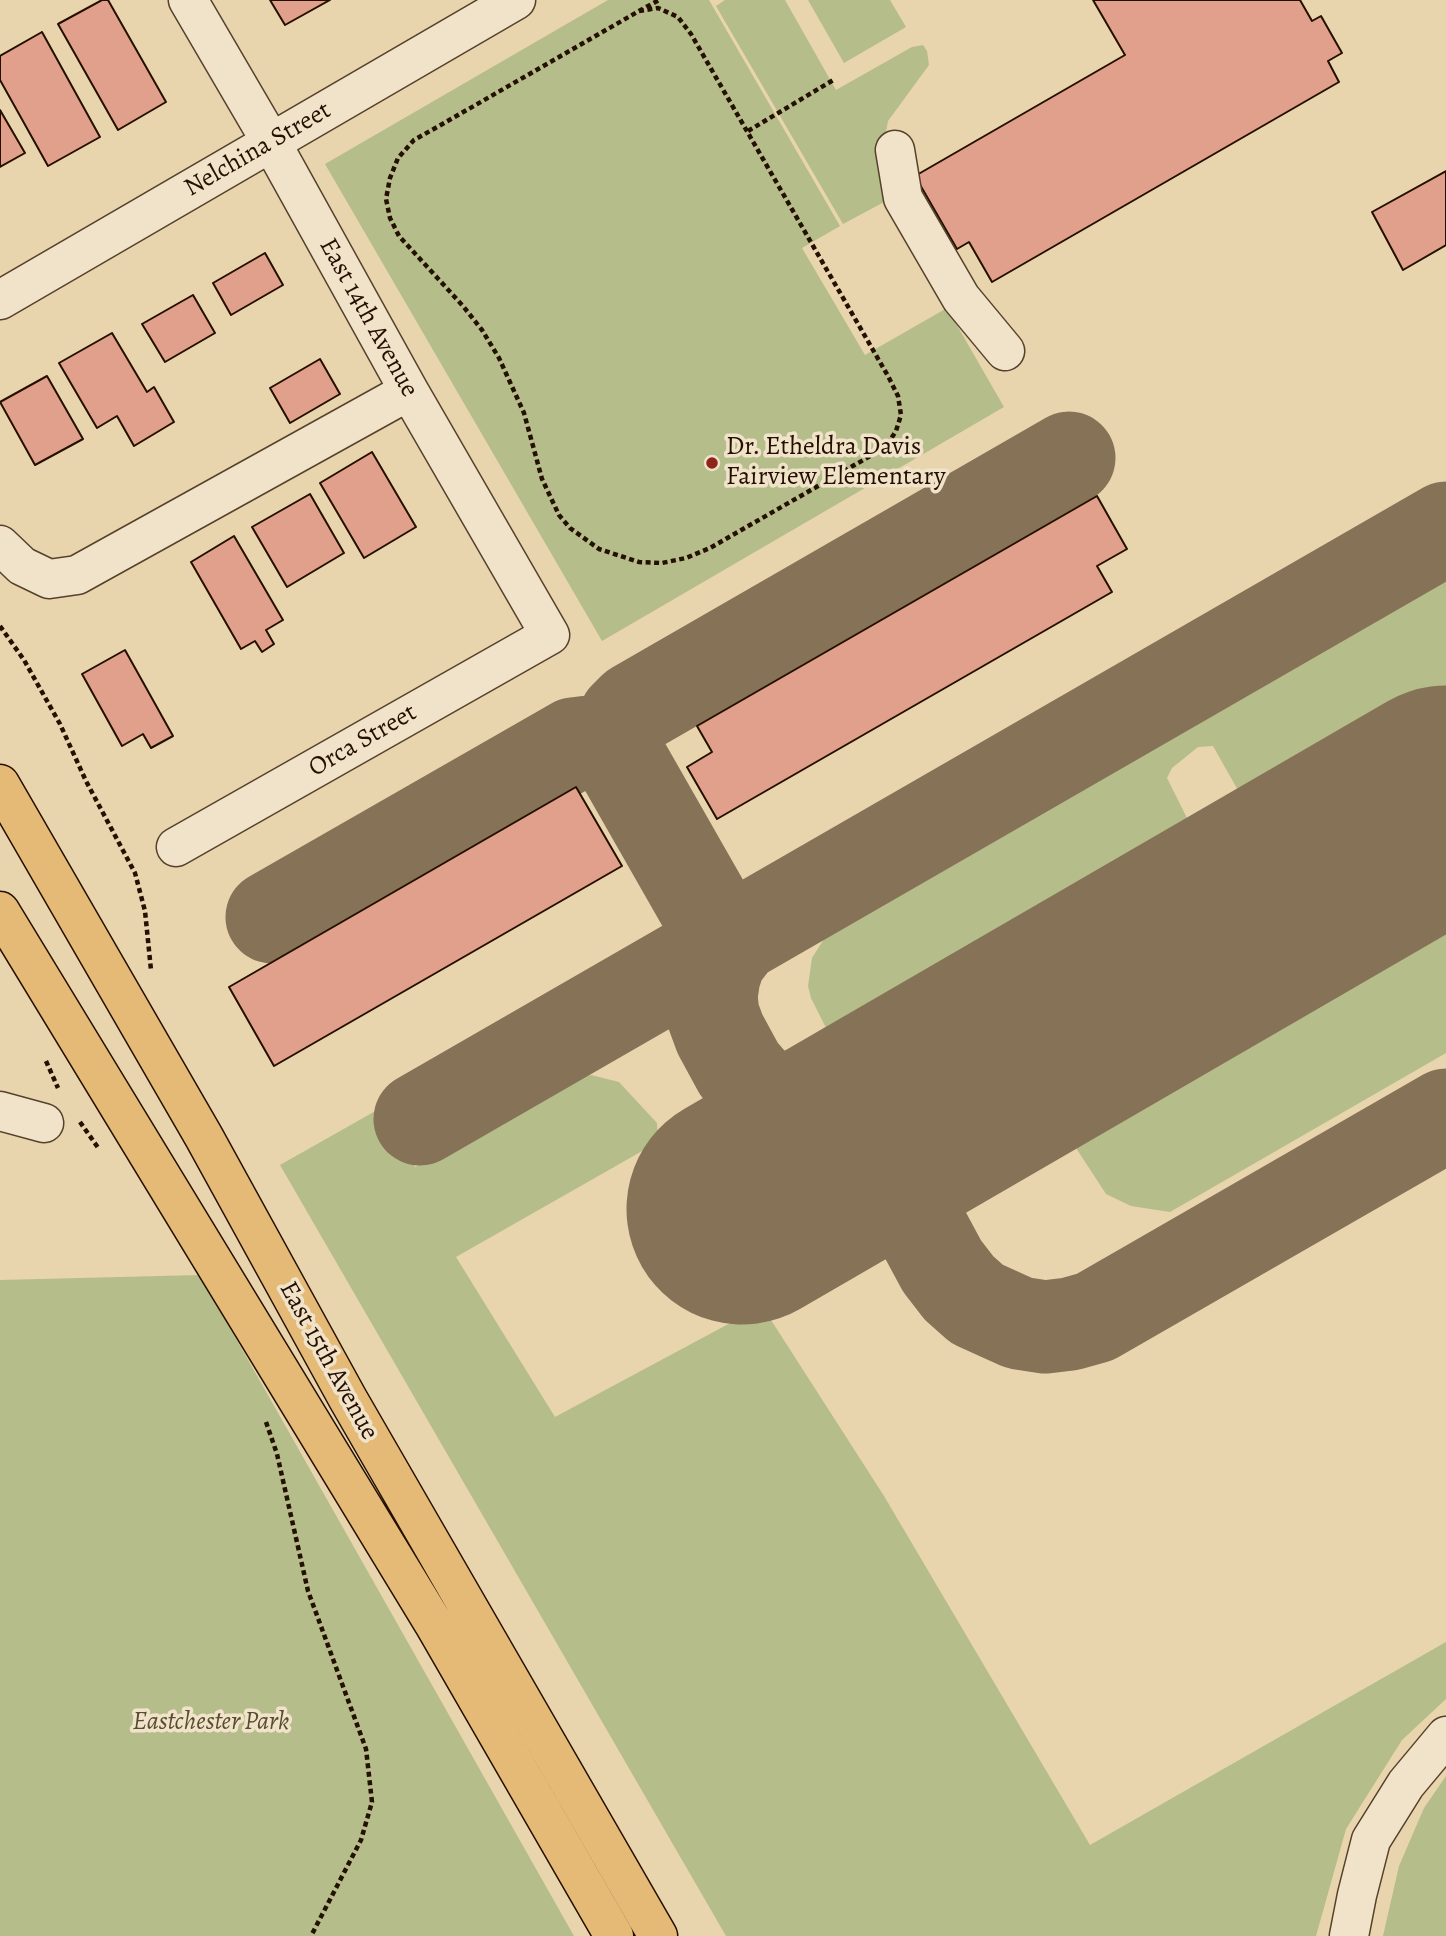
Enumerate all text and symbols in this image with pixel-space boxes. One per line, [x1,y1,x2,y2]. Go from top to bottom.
street label: Nelchina Street [179,96,337,204]
street label: East 14th Avenue [311,233,425,403]
place label: Dr. Etheldra Davis Fairview Elementary [726,432,946,494]
marker: Dr. Etheldra Davis Fairview Elementary [704,455,720,471]
street label: Orca Street [303,698,423,784]
street label: East 15th Avenue [272,1276,384,1446]
park label: Eastchester Park [133,1707,289,1739]

